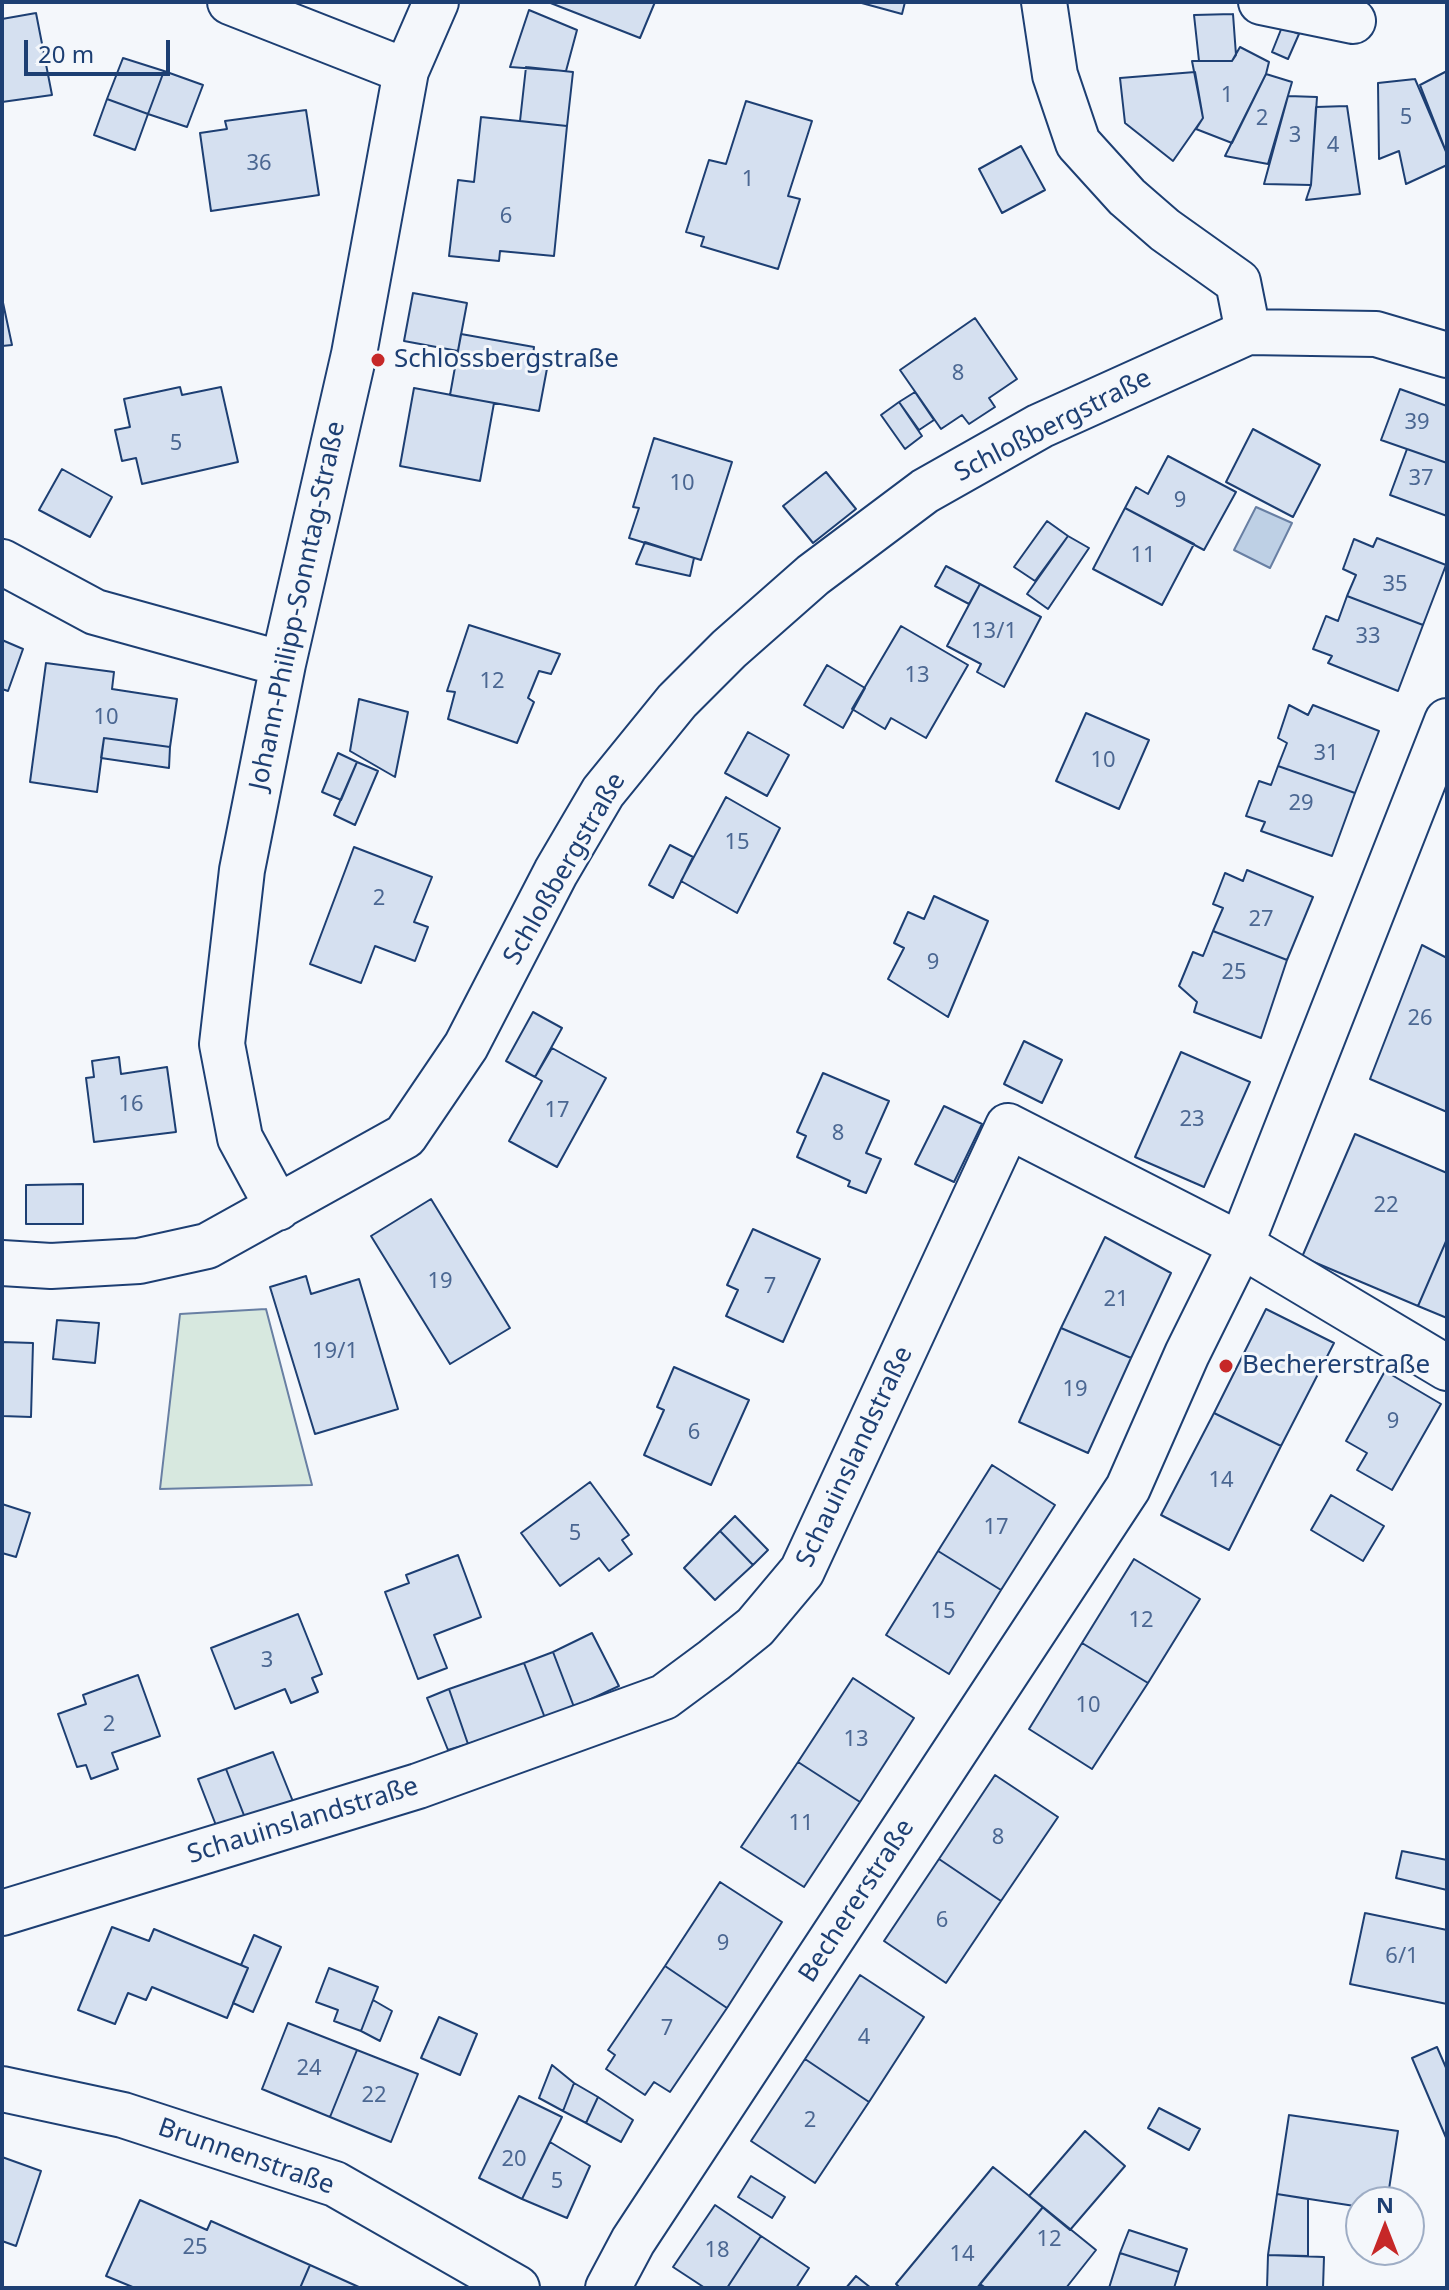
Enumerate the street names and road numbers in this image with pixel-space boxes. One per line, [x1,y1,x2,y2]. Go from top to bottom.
street label: Schloßbergstraße [949,363,1157,489]
street label: Johann-Philipp-Sonntag-Straße [244,419,352,793]
street label: Schloßbergstraße [497,767,633,971]
street label: Schauinslandstraße [790,1342,920,1572]
street label: Schauinslandstraße [184,1771,422,1871]
street label: Bechererstraße [793,1814,921,1988]
street label: Brunnenstraße [154,2112,338,2202]

